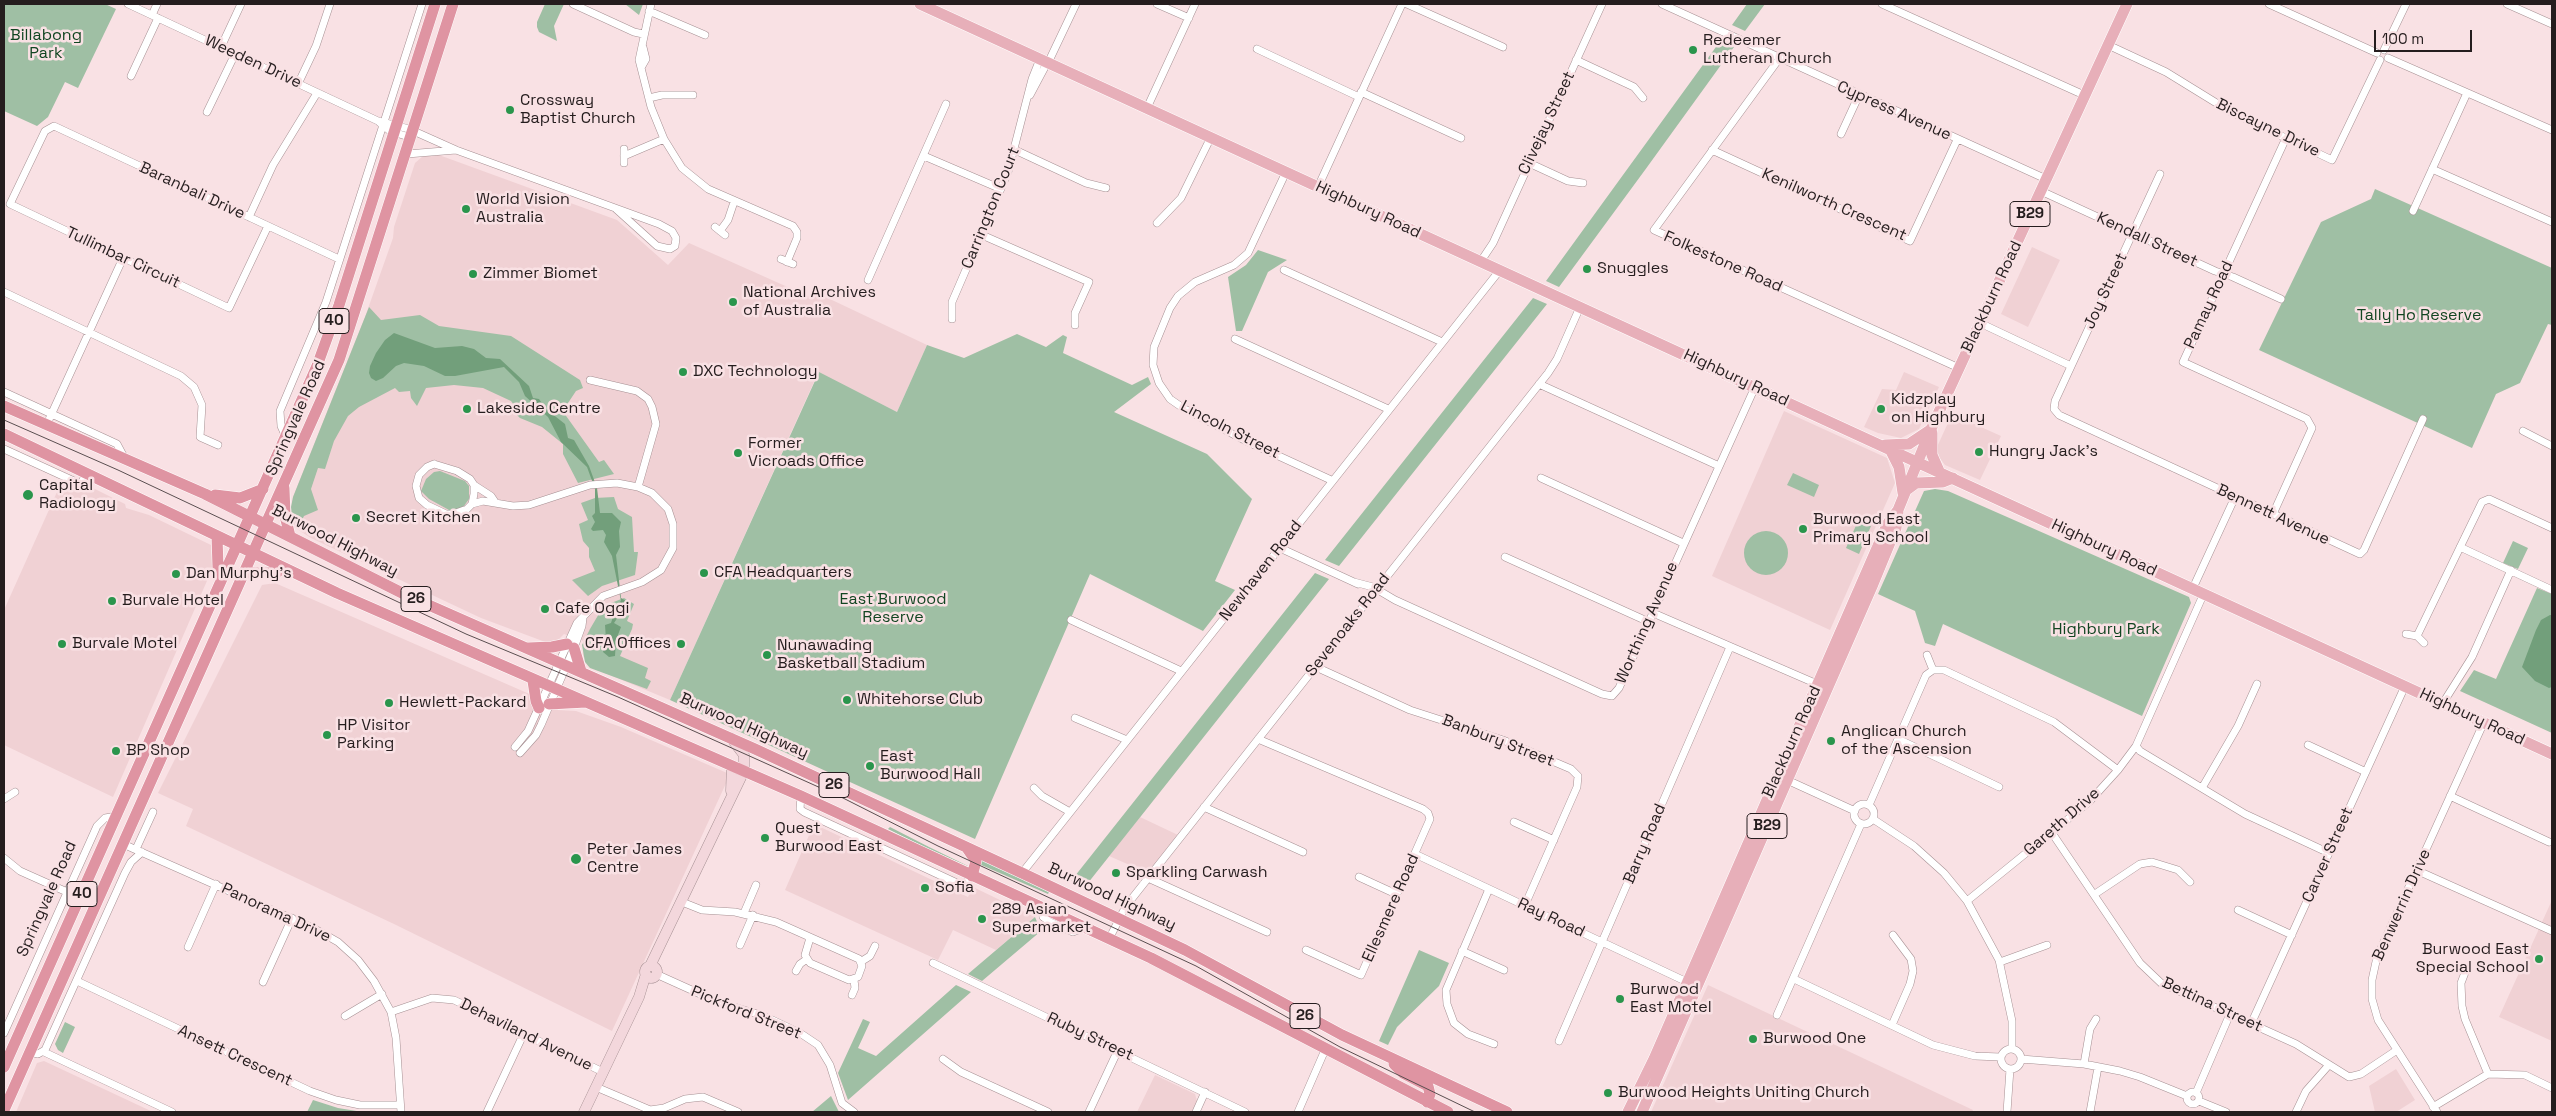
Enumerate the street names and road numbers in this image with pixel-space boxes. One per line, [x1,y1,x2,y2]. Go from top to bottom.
street label: Weeden Drive [201,31,305,93]
street label: Clivejay Street [1515,68,1579,178]
street label: Cypress Avenue [1834,77,1954,145]
street label: Biscayne Drive [2213,95,2323,161]
street label: Carrington Court [958,144,1024,272]
street label: Baranbali Drive [136,158,248,224]
street label: Kenilworth Crescent [1759,164,1909,246]
street label: Highbury Road [1312,177,1424,243]
road number: B29 [2010,202,2050,226]
street label: Kendall Street [2094,208,2200,272]
street label: Tullimbar Circuit [63,223,183,293]
street label: Folkestone Road [1661,227,1785,297]
street label: Blackburn Road [1958,238,2026,356]
street label: Joy Street [2080,250,2132,332]
street label: Pamay Road [2180,258,2238,352]
road number: 40 [319,308,349,334]
street label: Highbury Road [1680,345,1792,411]
street label: Springvale Road [262,357,330,479]
street label: Lincoln Street [1177,397,1283,463]
street label: Bennett Avenue [2214,480,2332,550]
street label: Burwood Highway [269,501,401,581]
street label: Highbury Road [2048,515,2160,581]
street label: Newhaven Road [1216,517,1306,625]
street label: Worthing Avenue [1611,559,1683,687]
street label: Sevenoaks Road [1302,570,1394,680]
road number: 26 [401,586,431,612]
street label: Blackburn Road [1759,683,1825,801]
street label: Highbury Road [2416,684,2528,750]
street label: Burwood Highway [677,689,811,763]
street label: Banbury Street [1439,711,1557,771]
road number: 26 [819,772,849,798]
street label: Gareth Drive [2020,784,2104,860]
street label: Barry Road [1620,801,1670,887]
street label: Carver Street [2298,804,2358,906]
road number: B29 [1747,814,1787,838]
street label: Springvale Road [13,838,81,960]
street label: Benwerrin Drive [2369,846,2435,964]
street label: Ellesmere Road [1359,851,1423,965]
street label: Burwood Highway [1045,859,1179,935]
street label: Panorama Drive [218,879,334,947]
road number: 40 [67,882,97,906]
street label: Ray Road [1514,894,1588,942]
street label: Bettina Street [2159,973,2265,1037]
street label: Pickford Street [688,982,804,1044]
street label: Dehaviland Avenue [457,995,595,1075]
road number: 26 [1290,1004,1320,1028]
street label: Ruby Street [1044,1009,1136,1065]
street label: Ansett Crescent [175,1021,295,1091]

